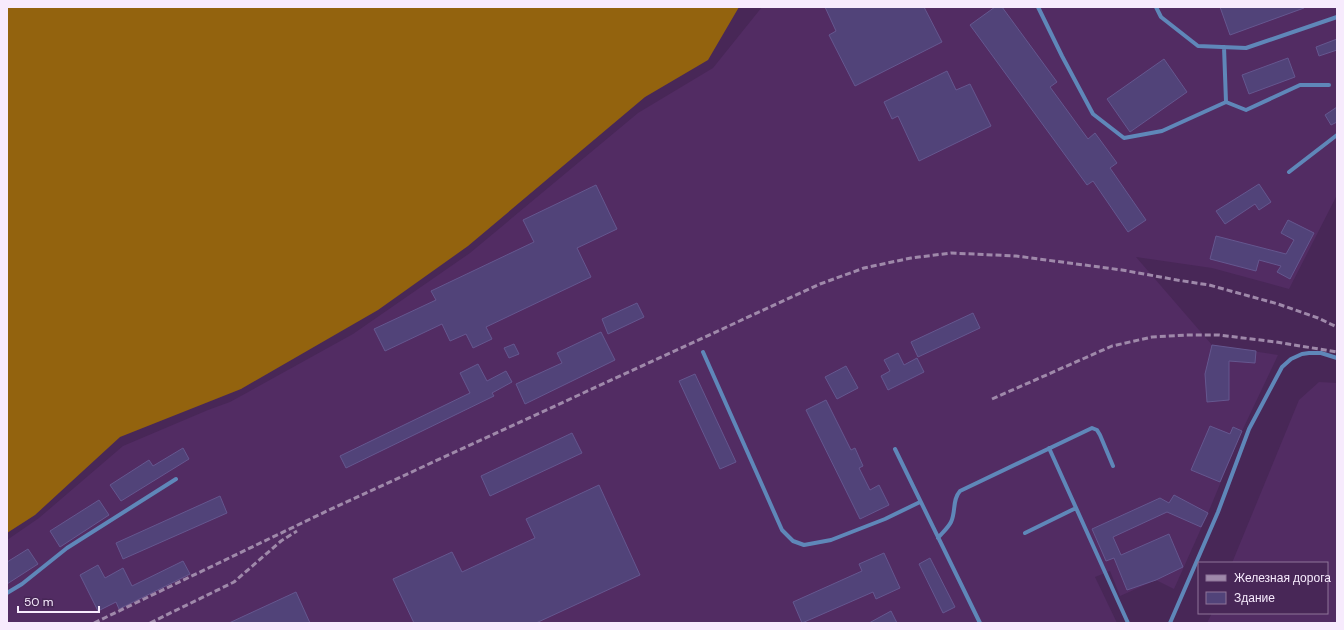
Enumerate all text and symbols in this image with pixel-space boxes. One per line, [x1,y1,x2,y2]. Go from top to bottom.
legend [1198,562,1328,614]
text: Железная дорога [1234,570,1331,586]
scale bar [18,588,99,614]
text: Здание [1234,590,1275,606]
text: 50 m [24,594,53,610]

